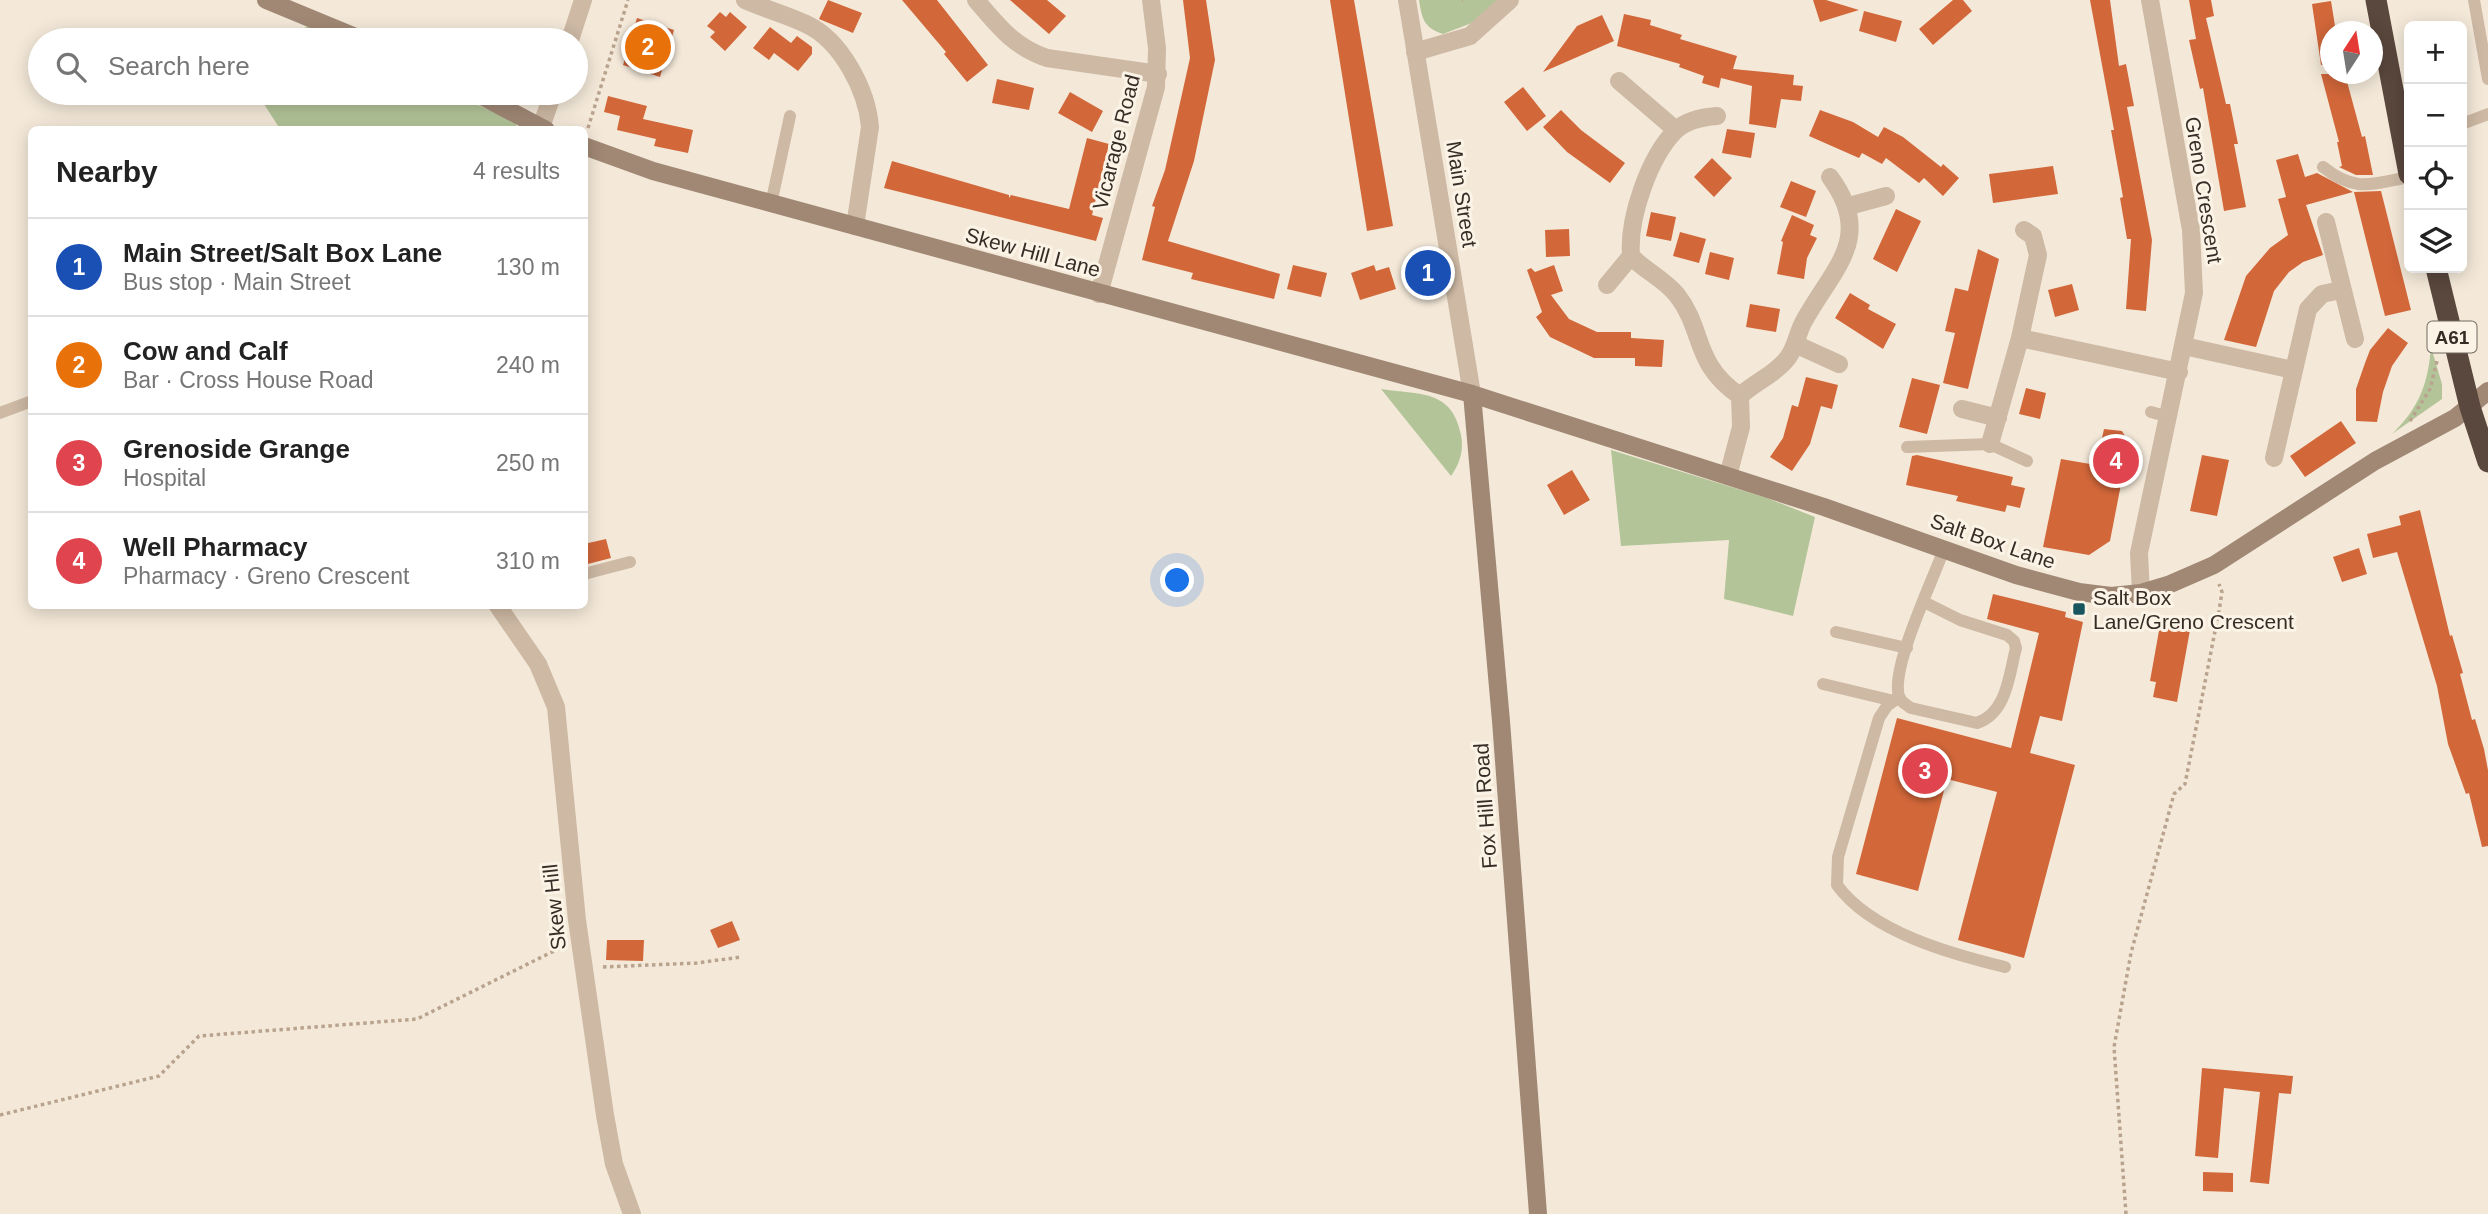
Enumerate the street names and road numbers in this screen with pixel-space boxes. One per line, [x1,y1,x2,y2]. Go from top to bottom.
street label: Vicarage Road [1088,72,1144,212]
street label: Greno Crescent [2181,115,2227,265]
street label: Main Street [1442,139,1482,249]
street label: Skew Hill Lane [963,223,1103,281]
road number: A61 [2428,322,2476,352]
street label: Salt Box Lane [1927,509,2059,573]
street label: Fox Hill Road [1469,742,1501,870]
street label: Skew Hill [538,863,570,951]

